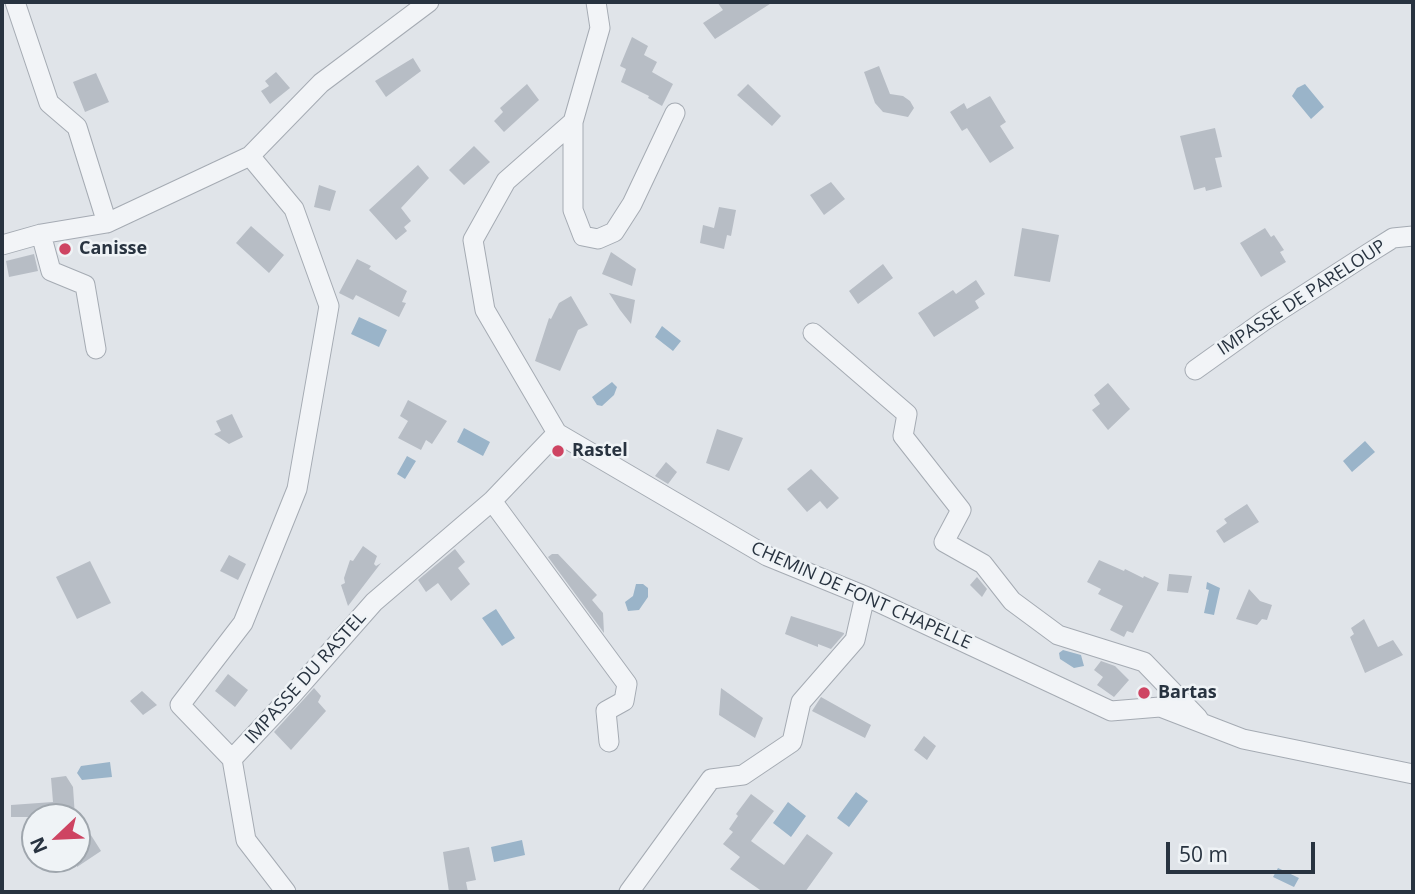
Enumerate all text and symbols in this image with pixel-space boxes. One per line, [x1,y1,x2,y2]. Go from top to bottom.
street label: IMPASSE DE PARELOUP [1214,235,1390,361]
place label: Canisse [79,238,147,260]
marker: Canisse [57,241,73,257]
place label: Rastel [572,440,628,462]
marker: Rastel [550,443,566,459]
street label: CHEMIN DE FONT CHAPELLE [748,538,974,654]
street label: IMPASSE DU RASTEL [241,607,371,749]
place label: Bartas [1158,682,1217,704]
marker: Bartas [1136,685,1152,701]
north arrow [21,803,91,873]
scale bar [1170,828,1319,872]
text: N [24,833,53,858]
text: 50 m [1179,840,1228,868]

